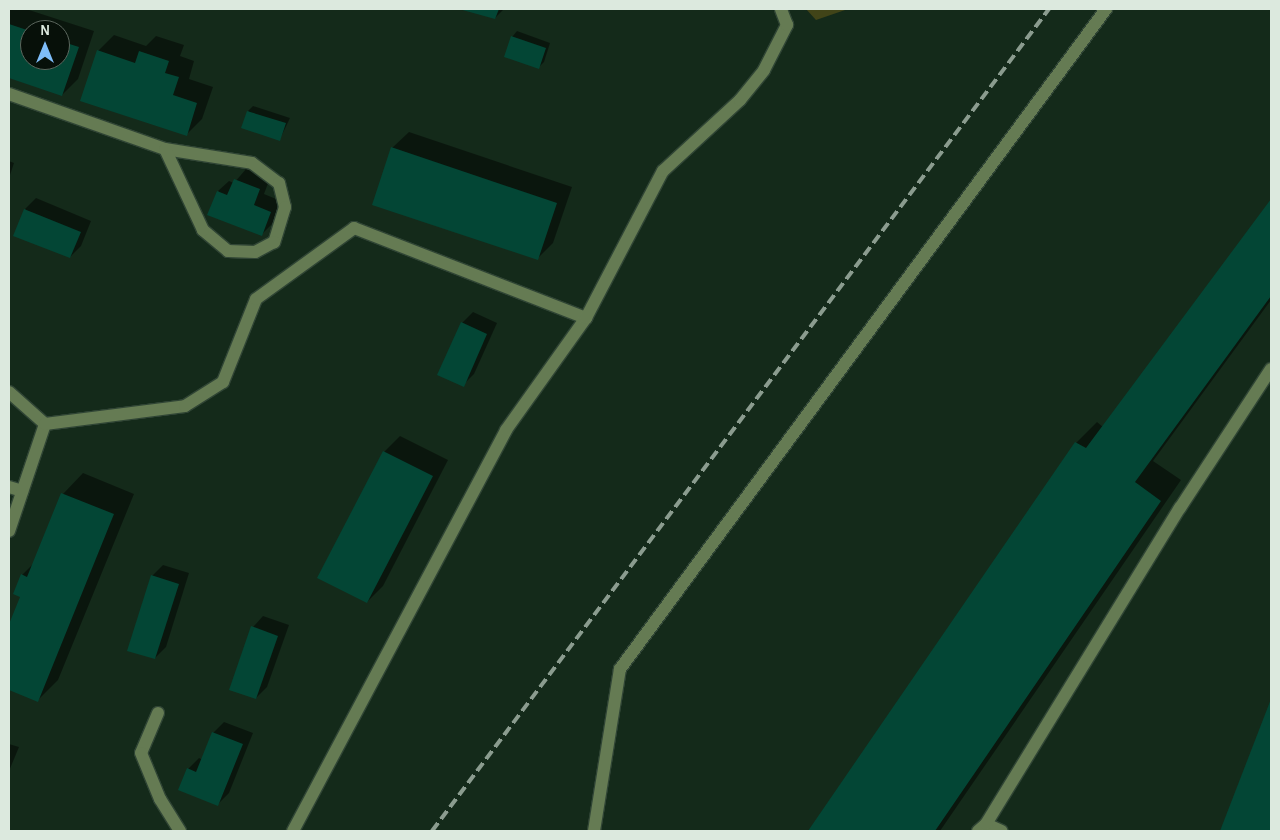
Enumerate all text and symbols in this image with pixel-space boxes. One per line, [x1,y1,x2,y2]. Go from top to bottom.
north arrow [20,20,70,70]
text: N [40,24,50,38]

